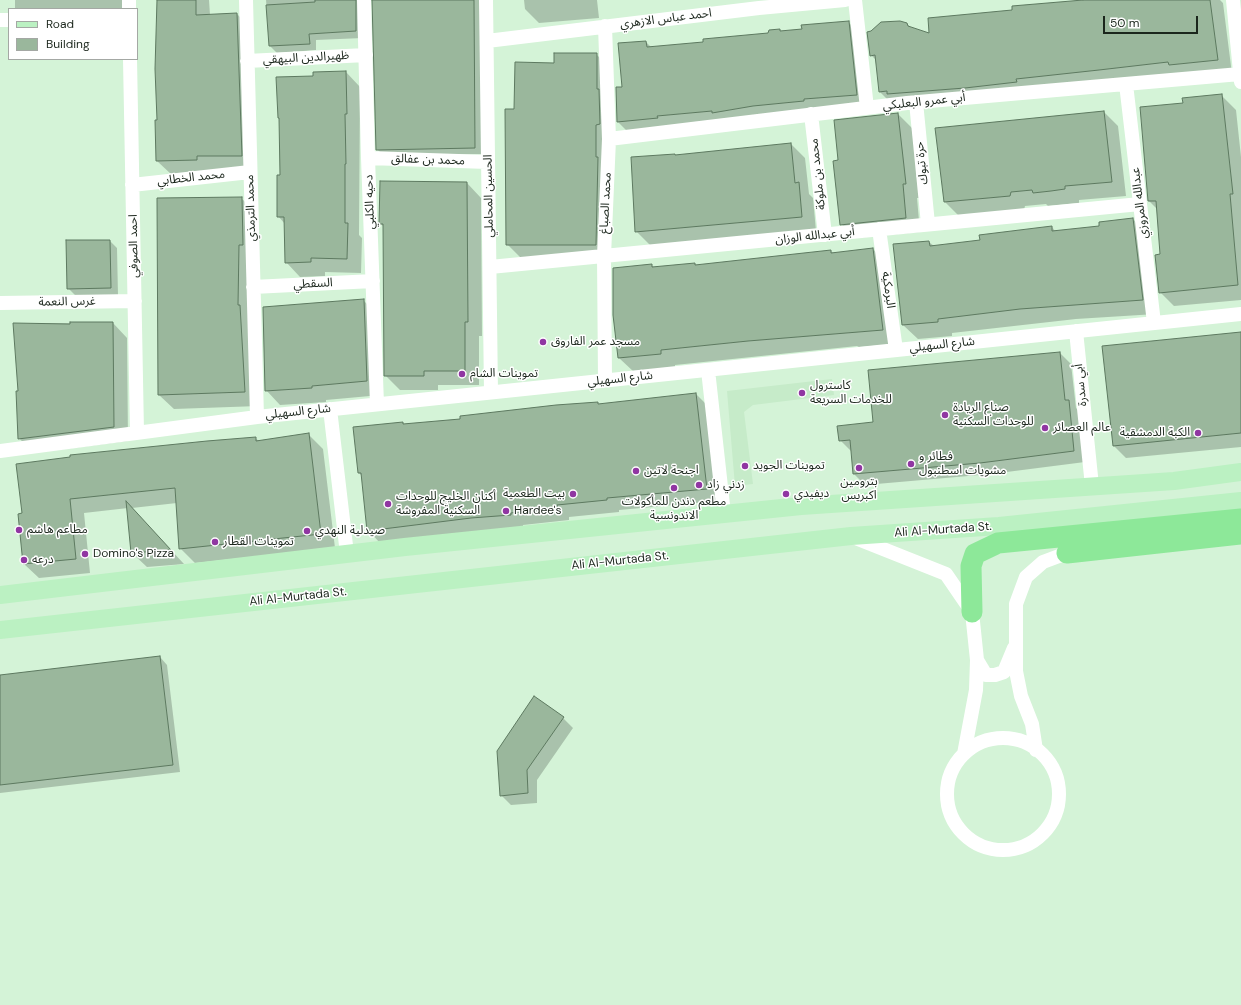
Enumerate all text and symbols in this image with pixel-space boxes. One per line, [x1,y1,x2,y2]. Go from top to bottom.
street label: احمد عباس الازهري [619,6,713,32]
legend [8,8,138,60]
scale bar [1105,8,1200,34]
text: 50 m [1110,15,1139,31]
text: Road [46,16,74,32]
text: Building [46,36,90,52]
street label: ظهيرالدين البيهقي [262,49,350,67]
street label: أبي عمرو البعلبكي [882,90,966,114]
street label: محمد بن ملوكة [807,137,829,211]
street label: حرة تبوك [913,141,931,185]
street label: محمد بن عفالق [391,152,465,168]
street label: الحسين المحاملي [481,154,497,238]
street label: محمد الخطابي [156,167,226,189]
street label: عبدالله المروزي [1128,167,1152,239]
street label: محمد الصباغ [597,172,615,234]
street label: محمد الترمذي [243,174,259,242]
street label: دحيه الكلبي [362,174,378,230]
street label: احمد الصوفي [126,214,142,278]
street label: أبي عبدالله الوزان [774,225,856,247]
street label: البرمكية [878,271,898,309]
street label: السقطي [293,276,333,292]
street label: غرس النعمة [38,294,96,310]
street label: شارع السهيلي [909,334,975,356]
place label: مسجد عمر الفاروق [551,335,640,349]
marker: مسجد عمر الفاروق [538,337,548,347]
street label: أبي سدرة [1072,363,1090,407]
place label: تموينات الشام [470,367,538,381]
street label: شارع السهيلي [587,368,653,390]
marker: تموينات الشام [457,369,467,379]
place label: كاسترول للخدمات السريعة [810,379,892,407]
marker: كاسترول للخدمات السريعة [797,388,807,398]
street label: شارع السهيلي [265,401,331,423]
place label: صناع الريادة للوحدات السكنية [953,401,1033,429]
marker: صناع الريادة للوحدات السكنية [940,410,950,420]
place label: عالم العصائر [1053,421,1111,435]
marker: عالم العصائر [1040,423,1050,433]
place label: الكبة الدمشقية [1120,426,1190,440]
marker: الكبة الدمشقية [1193,428,1203,438]
place label: فطائر و مشويات اسطنبول [919,450,1006,478]
place label: تموينات الجويد [753,459,825,473]
marker: فطائر و مشويات اسطنبول [906,459,916,469]
marker: تموينات الجويد [740,461,750,471]
marker: بترومين اكبريس [854,463,864,473]
place label: اجنحة لاتين [644,464,699,478]
marker: اجنحة لاتين [631,466,641,476]
place label: بترومين اكبريس [840,475,878,503]
place label: زدني زاد [707,478,745,492]
marker: زدني زاد [694,480,704,490]
marker: مطعم دندن للمأكولات الاندونسية [669,483,679,493]
place label: بيت الطعمية [503,487,565,501]
place label: ديفيدي [794,487,829,501]
marker: بيت الطعمية [568,489,578,499]
marker: ديفيدي [781,489,791,499]
place label: أكنان الخليج للوحدات السكنية المفروشة [396,490,496,518]
place label: مطعم دندن للمأكولات الاندونسية [622,495,726,523]
marker: أكنان الخليج للوحدات السكنية المفروشة [383,499,393,509]
place label: Hardee's [514,504,561,518]
marker: Hardee's [501,506,511,516]
street label: Ali Al-Murtada St. [894,519,992,541]
place label: مطاعم هاشم [27,523,88,537]
place label: صيدلية النهدي [315,524,385,538]
marker: مطاعم هاشم [14,525,24,535]
marker: صيدلية النهدي [302,526,312,536]
place label: تموينات القطار [223,535,294,549]
marker: تموينات القطار [210,537,220,547]
place label: Domino's Pizza [93,547,174,561]
marker: Domino's Pizza [80,549,90,559]
street label: Ali Al-Murtada St. [571,549,669,573]
place label: درعه [32,553,54,567]
marker: درعه [19,555,29,565]
street label: Ali Al-Murtada St. [249,585,347,609]

